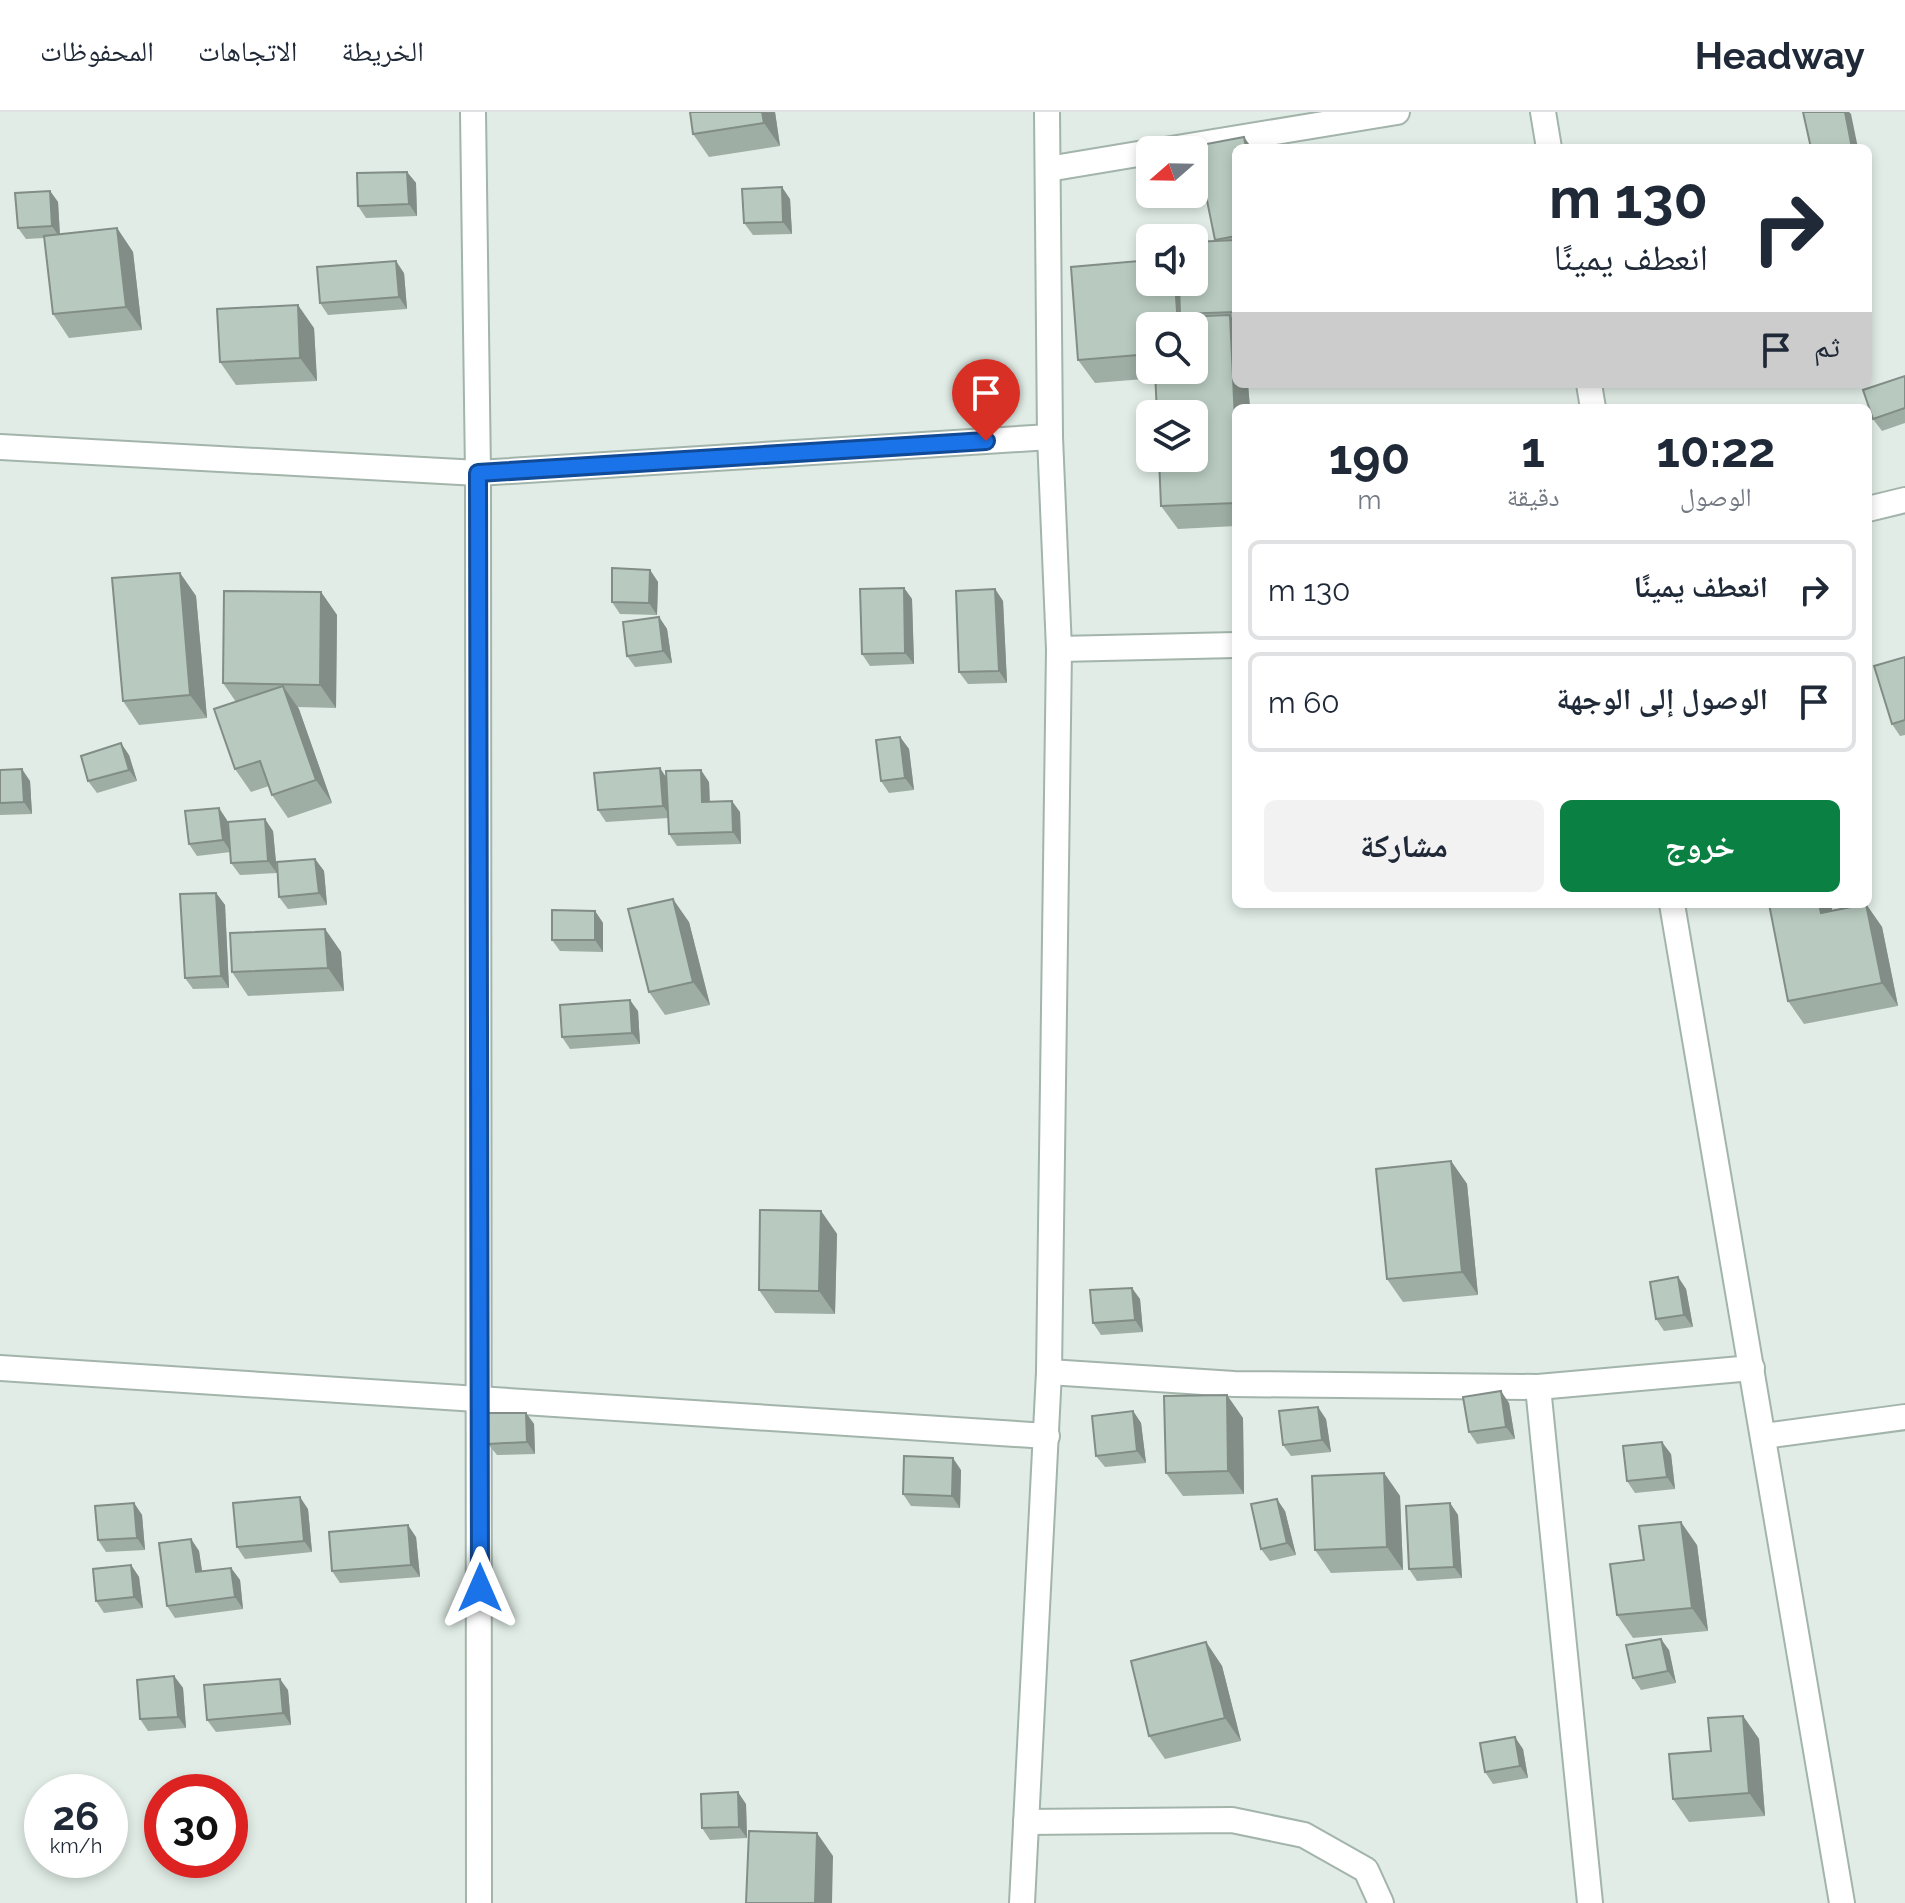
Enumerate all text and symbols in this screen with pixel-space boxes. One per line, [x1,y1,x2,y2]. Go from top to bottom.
text: Headway [1695,33,1865,78]
text: المحفوظات [40,35,154,68]
text: الاتجاهات [198,35,297,68]
text: الخريطة [341,35,424,68]
north arrow [1136,136,1208,208]
map controls [1136,136,1208,472]
text: 130 m [1549,165,1708,231]
icon: right [1736,176,1840,280]
button: sound [1136,224,1208,296]
text: انعطف يمينًا [1554,236,1708,278]
button: search [1136,312,1208,384]
icon: arrive [1754,328,1798,372]
text: ثم [1814,329,1840,364]
pin [952,359,1020,441]
icon: arrive [964,371,1008,415]
button: layers [1136,400,1208,472]
text: 1 [1521,422,1545,478]
text: 10:22 [1656,422,1775,478]
text: 190 [1329,429,1410,485]
text: دقيقة [1507,482,1560,512]
text: الوصول [1680,482,1752,512]
text: m [1357,485,1381,515]
icon: right [1792,568,1836,612]
text: انعطف يمينًا [1634,569,1768,604]
text: 130 m [1268,573,1350,608]
icon: arrive [1792,680,1836,724]
text: الوصول إلى الوجهة [1556,681,1768,716]
text: 60 m [1268,685,1340,720]
button: مشاركة [1264,800,1544,892]
button: خروج [1560,800,1840,892]
position arrow [438,1546,522,1630]
speed limit sign: 30 [144,1774,248,1878]
text: 26 [53,1792,99,1839]
text: km/h [50,1834,102,1858]

